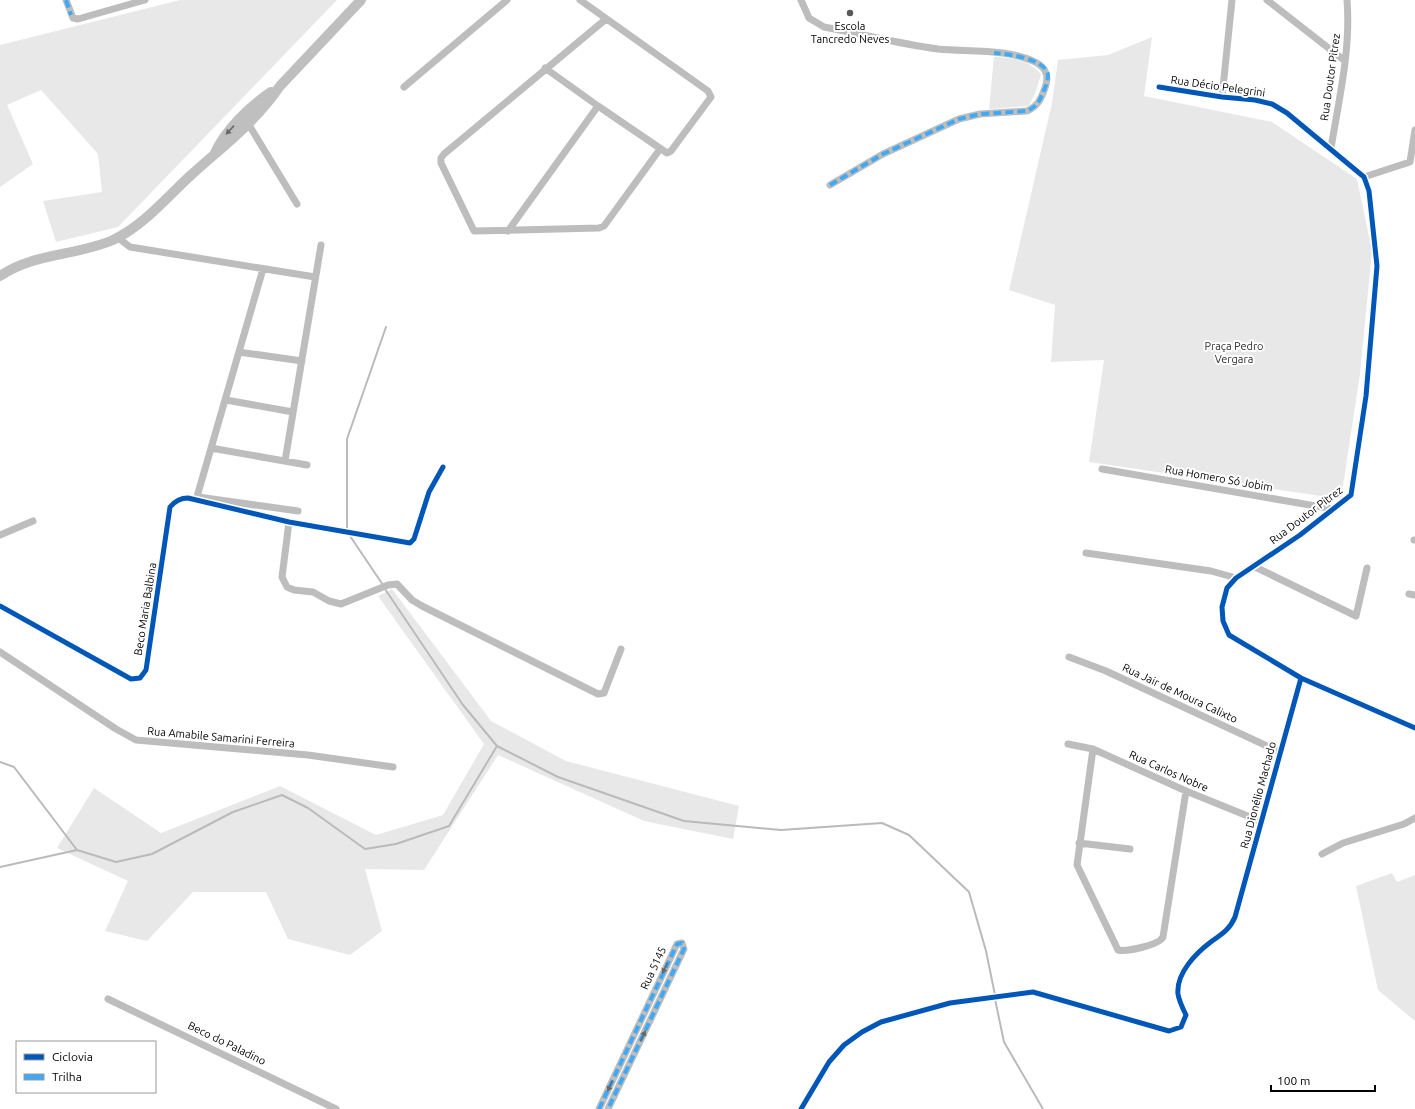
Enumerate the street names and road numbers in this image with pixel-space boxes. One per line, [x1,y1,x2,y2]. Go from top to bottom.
street label: Rua Doutor Pitrez [1318,33,1342,121]
street label: Rua Décio Pelegrini [1170,73,1266,99]
street label: Rua Homero Só Jobim [1164,463,1274,493]
street label: Rua Doutor Pitrez [1267,484,1345,546]
street label: Beco Maria Balbina [132,562,158,656]
street label: Rua Jair de Moura Calixto [1121,661,1239,725]
street label: Rua Amabile Samarini Ferreira [147,725,295,749]
street label: Rua Dionélio Machado [1238,740,1278,850]
street label: Rua Carlos Nobre [1128,748,1210,794]
street label: Rua 5145 [638,945,668,991]
street label: Beco do Paladino [186,1019,268,1067]

